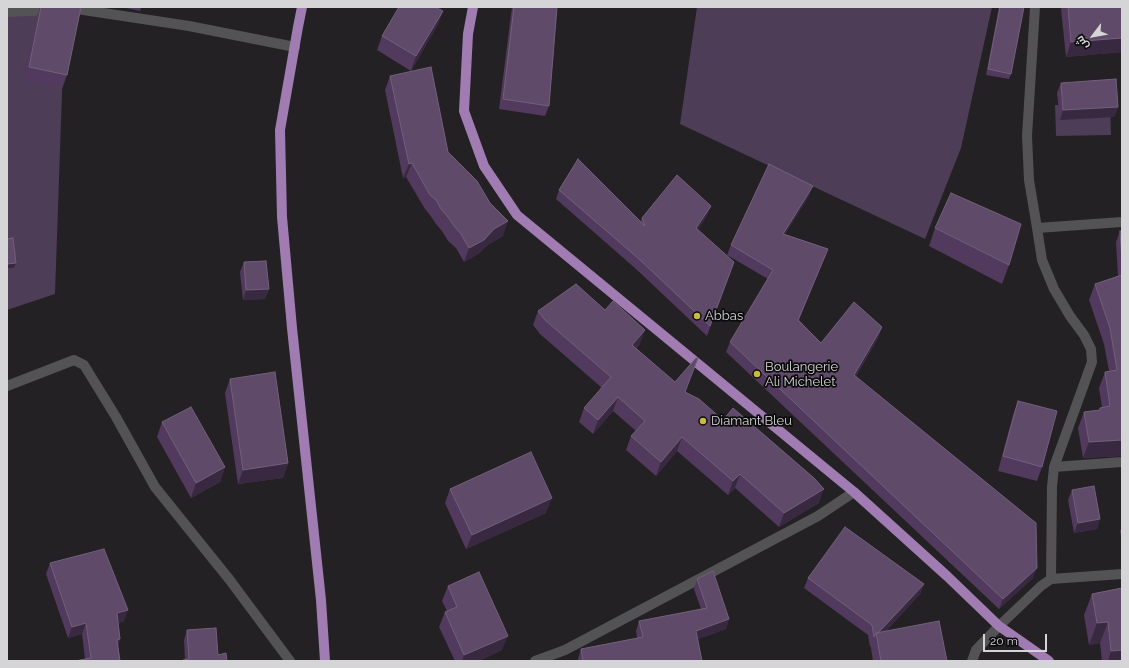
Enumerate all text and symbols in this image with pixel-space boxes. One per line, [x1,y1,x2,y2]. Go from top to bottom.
north arrow [1073,16,1113,56]
text: ش [1073,33,1092,52]
place label: Abbas [705,308,743,324]
marker: Abbas [692,311,702,321]
place label: Boulangerie Ali Michelet [765,359,838,390]
marker: Boulangerie Ali Michelet [752,369,762,379]
place label: Diamant Bleu [711,413,792,429]
marker: Diamant Bleu [698,416,708,426]
scale bar [985,626,1049,652]
text: 20 m [990,634,1018,648]

